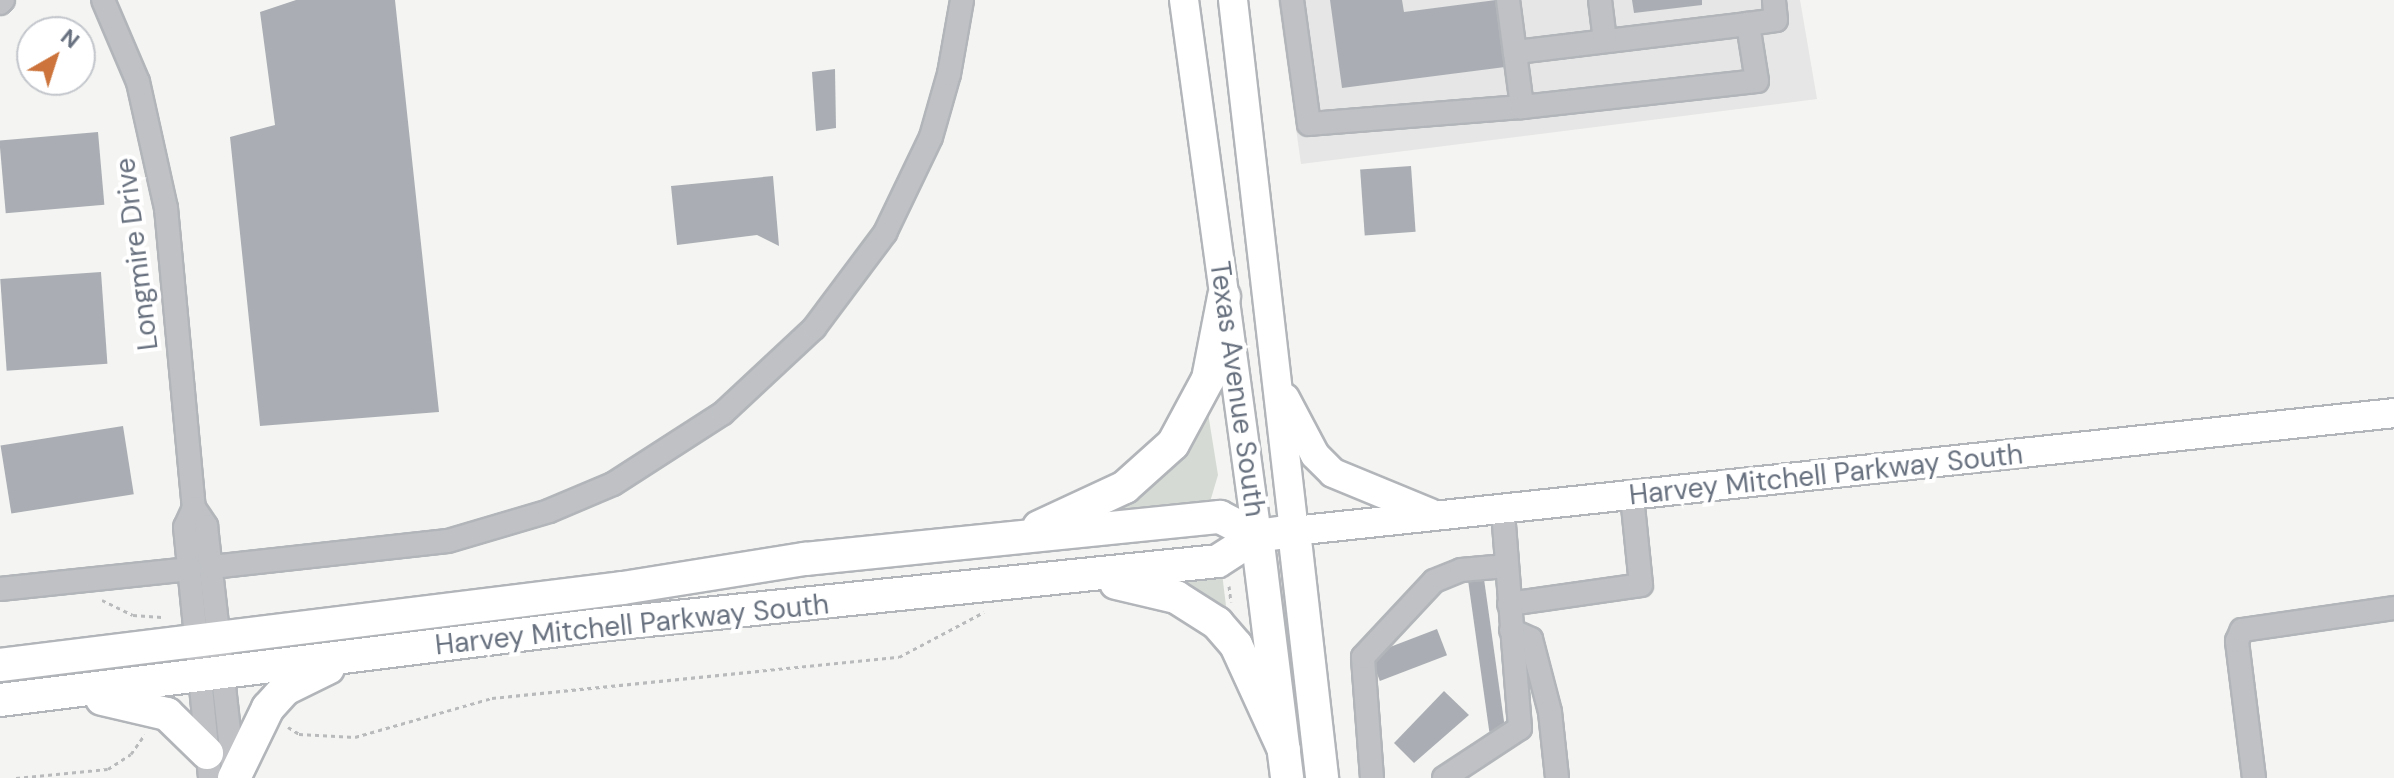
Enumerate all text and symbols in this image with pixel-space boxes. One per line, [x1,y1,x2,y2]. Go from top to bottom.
north arrow [16,16,96,96]
text: N [55,22,86,55]
street label: Longmire Drive [109,156,165,352]
street label: Texas Avenue South [1202,259,1272,519]
street label: Harvey Mitchell Parkway South [1627,438,2025,512]
street label: Harvey Mitchell Parkway South [433,588,831,662]

